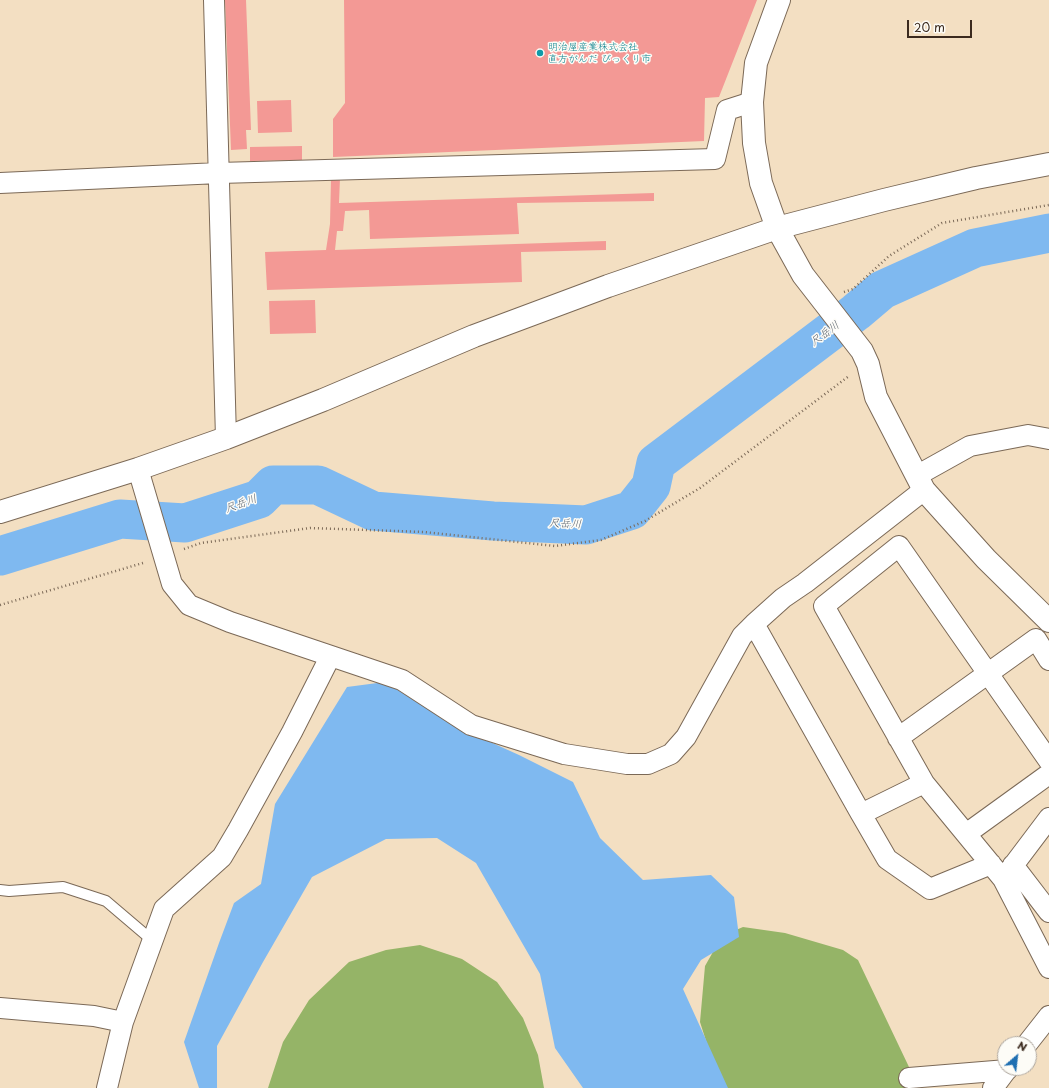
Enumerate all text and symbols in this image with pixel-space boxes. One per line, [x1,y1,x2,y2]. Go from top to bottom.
scale bar [909,12,974,38]
text: 20 m [914,18,945,36]
place label: 明治屋産業株式会社 直方がんだ びっくり市 [548,41,651,64]
marker: 明治屋産業株式会社 直方がんだ びっくり市 [535,48,545,58]
water label: 尺岳川 [808,319,842,349]
water label: 尺岳川 [223,492,259,516]
water label: 尺岳川 [548,517,582,531]
north arrow [997,1036,1037,1076]
text: N [1015,1036,1030,1055]

